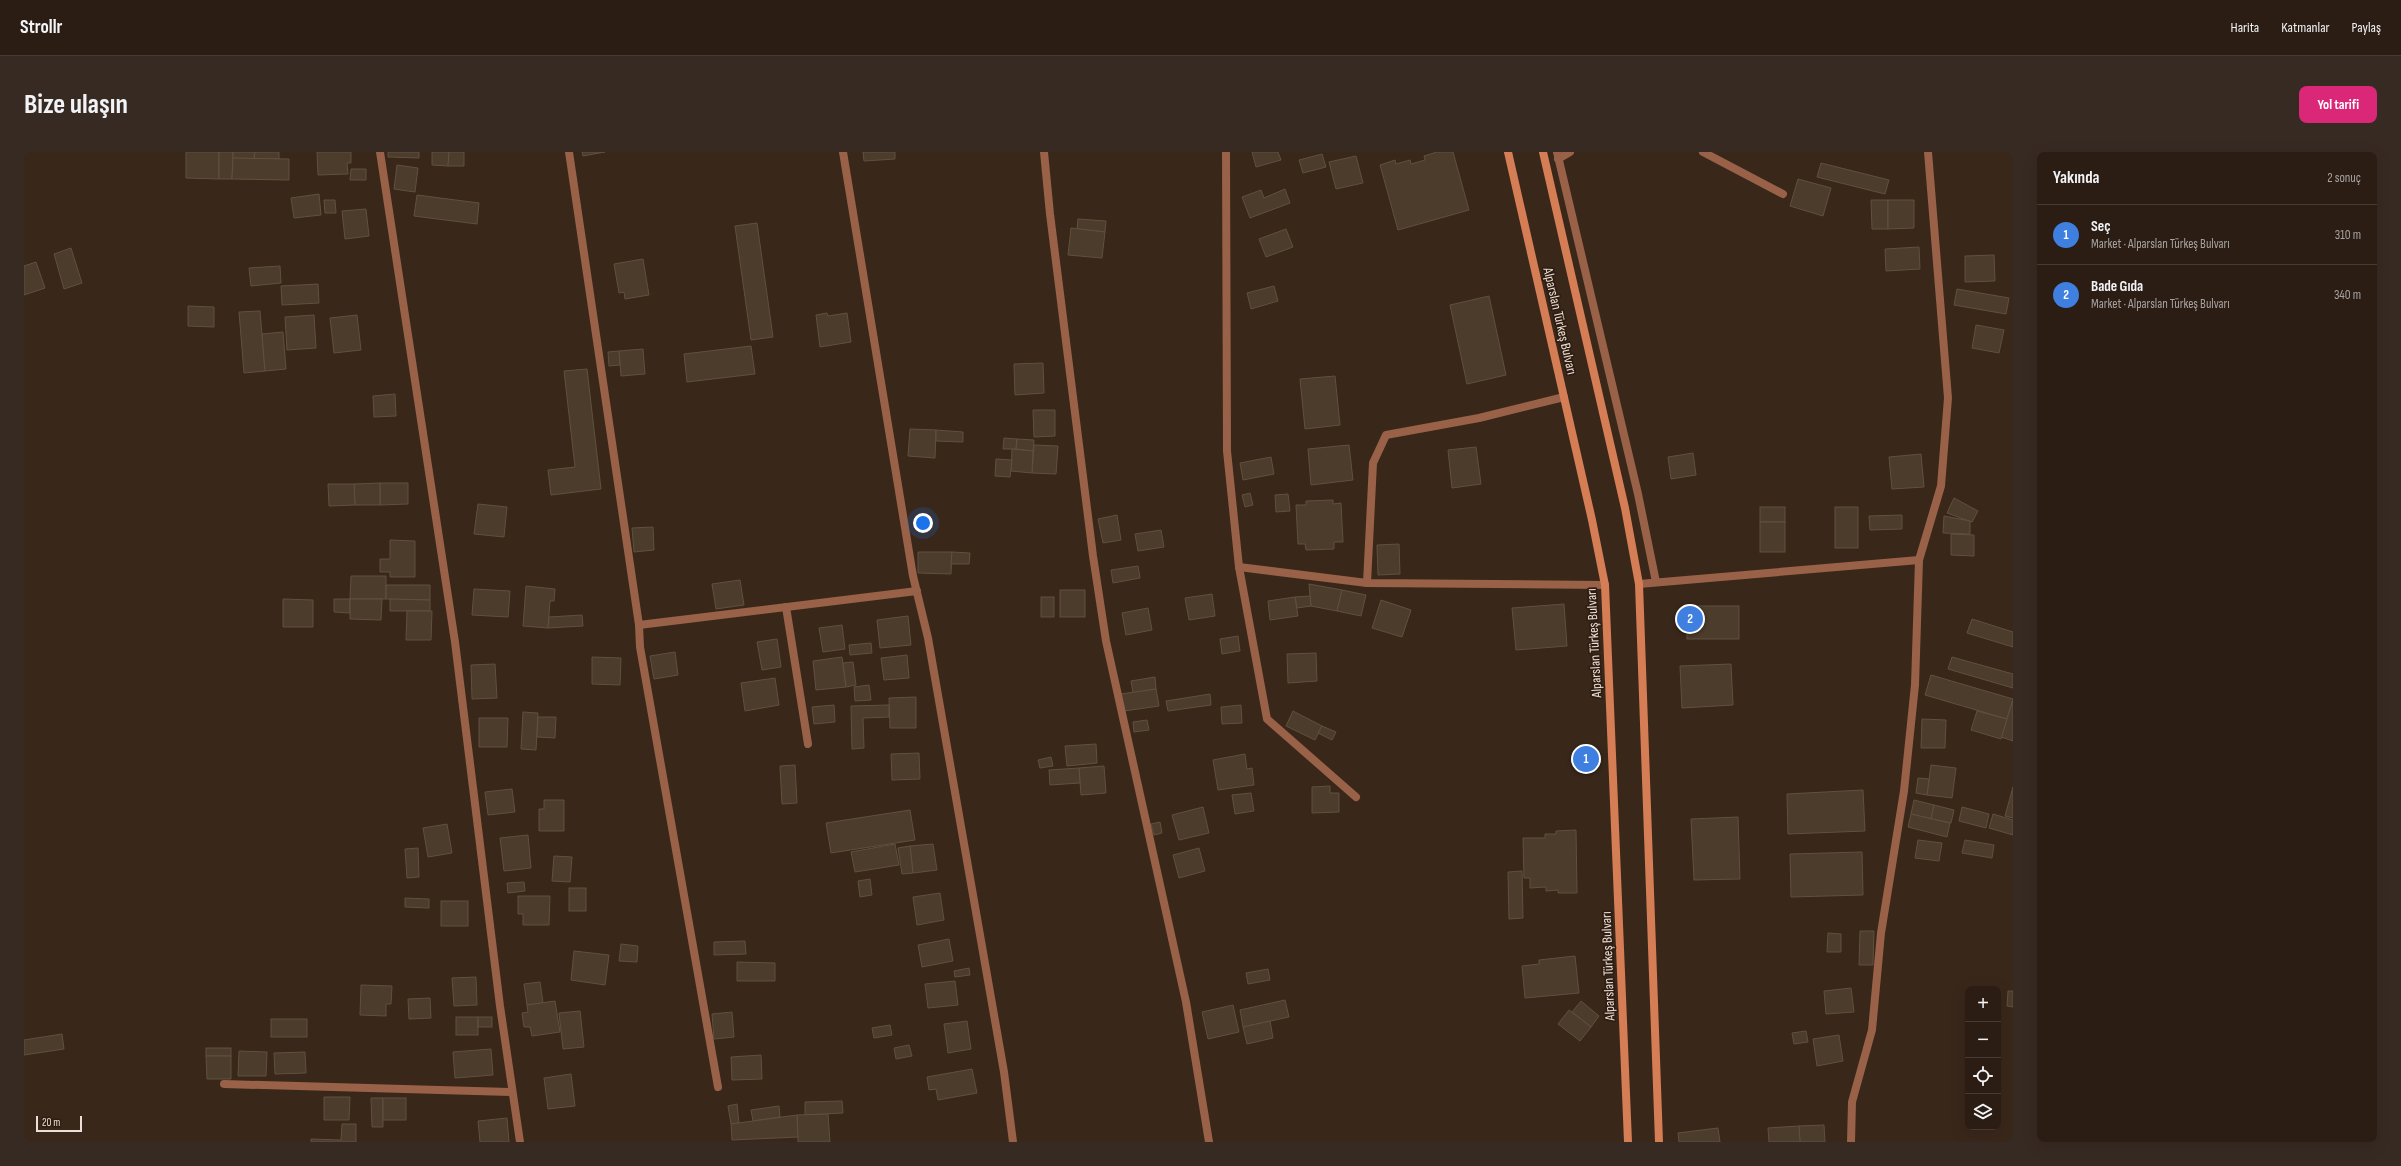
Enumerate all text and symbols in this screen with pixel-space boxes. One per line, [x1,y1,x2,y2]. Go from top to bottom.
text: Strollr [20,16,62,39]
text: Harita [2231,19,2259,36]
text: Katmanlar [2281,19,2330,36]
text: Paylaş [2352,19,2381,36]
button: Yol tarifi [2299,86,2377,123]
text: Bize ulaşın [24,88,128,121]
text: Yakında [2053,168,2100,188]
text: 2 sonuç [2327,170,2361,186]
text: Seç [2091,217,2111,236]
text: 1 [2063,227,2069,243]
text: 310 m [2335,227,2361,243]
text: Market · Alparslan Türkeş Bulvarı [2091,236,2230,252]
street label: Alparslan Türkeş Bulvarı [1539,265,1581,376]
text: Bade Gıda [2091,277,2143,296]
text: 2 [2063,287,2069,303]
text: 340 m [2334,287,2361,303]
text: Market · Alparslan Türkeş Bulvarı [2091,296,2230,312]
your location [913,513,933,533]
street label: Alparslan Türkeş Bulvarı [1583,588,1605,699]
pin: 2 [1677,604,1703,634]
pin: 1 [1573,744,1599,774]
street label: Alparslan Türkeş Bulvarı [1598,911,1618,1022]
map controls [1965,986,2001,1130]
button: + [1965,986,2001,1022]
button: − [1965,1022,2001,1058]
button: locate [1965,1058,2001,1094]
button: layers [1965,1094,2001,1130]
scale bar [36,1114,82,1133]
text: 20 m [42,1116,60,1129]

